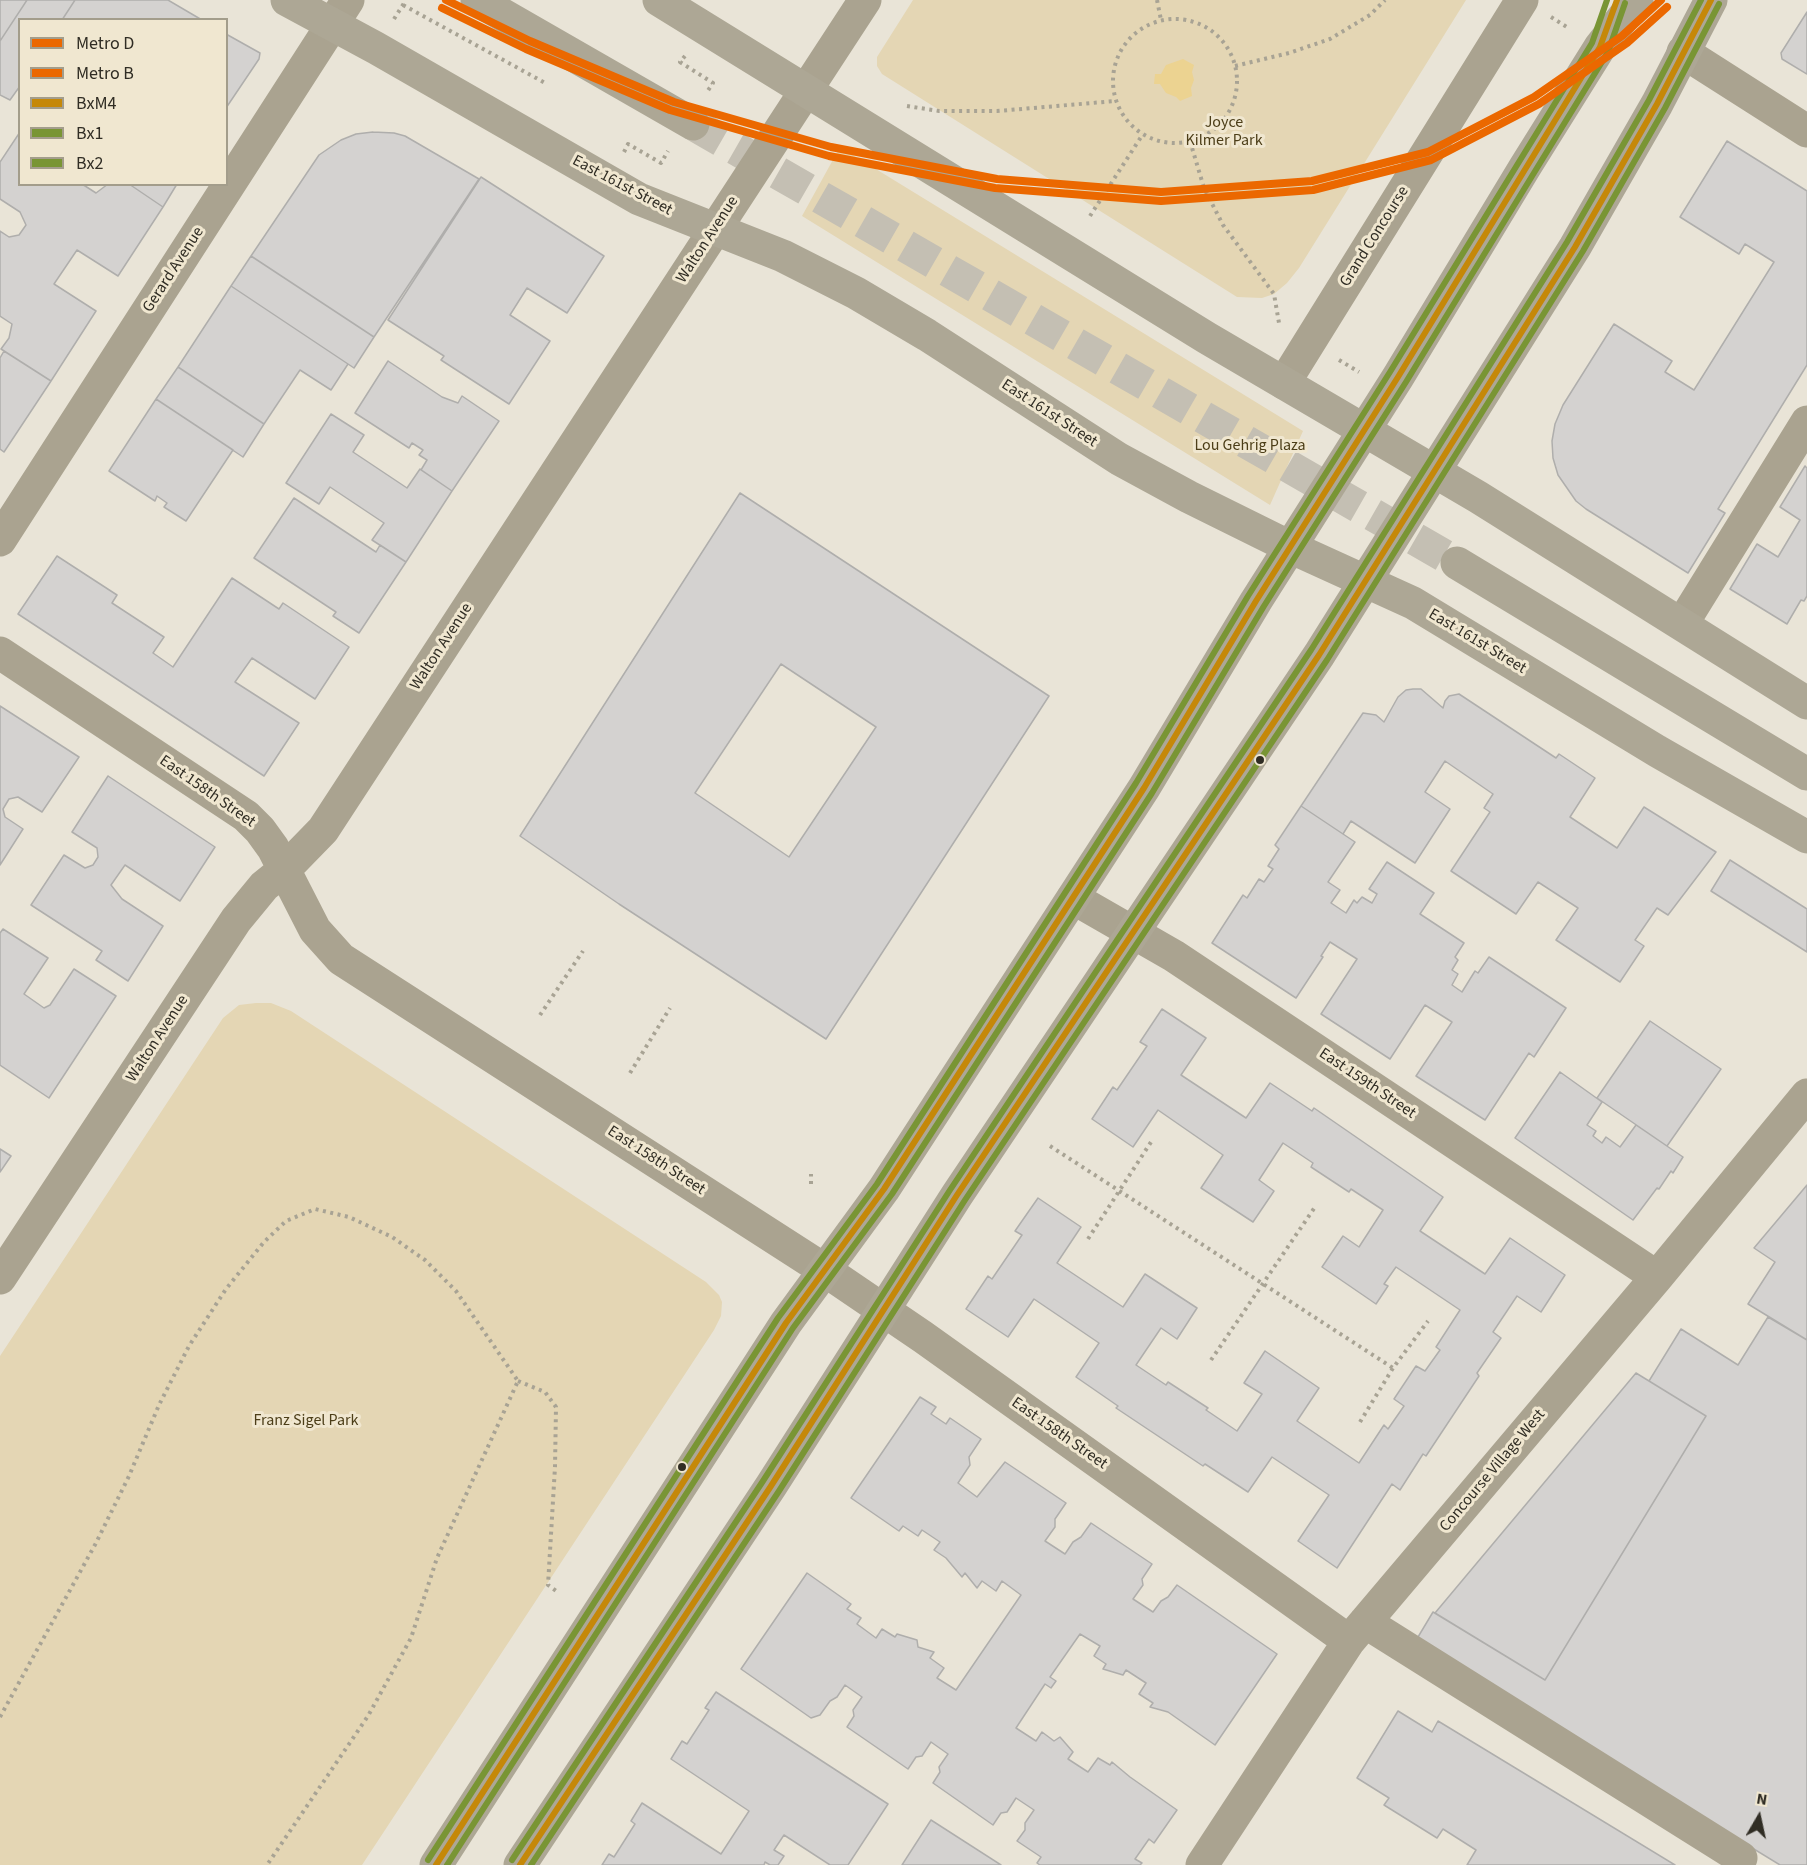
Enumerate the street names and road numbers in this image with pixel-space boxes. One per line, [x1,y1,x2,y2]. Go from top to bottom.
street label: East 161st Street [569,152,675,220]
street label: Grand Concourse [1336,183,1414,291]
street label: Walton Avenue [673,193,743,287]
street label: Gerard Avenue [139,224,209,316]
street label: East 161st Street [997,376,1101,452]
street label: Walton Avenue [407,600,477,694]
street label: East 161st Street [1425,605,1529,679]
street label: East 158th Street [155,752,259,832]
street label: Walton Avenue [123,992,193,1086]
street label: East 159th Street [1315,1045,1419,1123]
street label: East 158th Street [603,1122,709,1200]
street label: East 158th Street [1007,1394,1111,1474]
street label: Concourse Village West [1436,1406,1550,1536]

